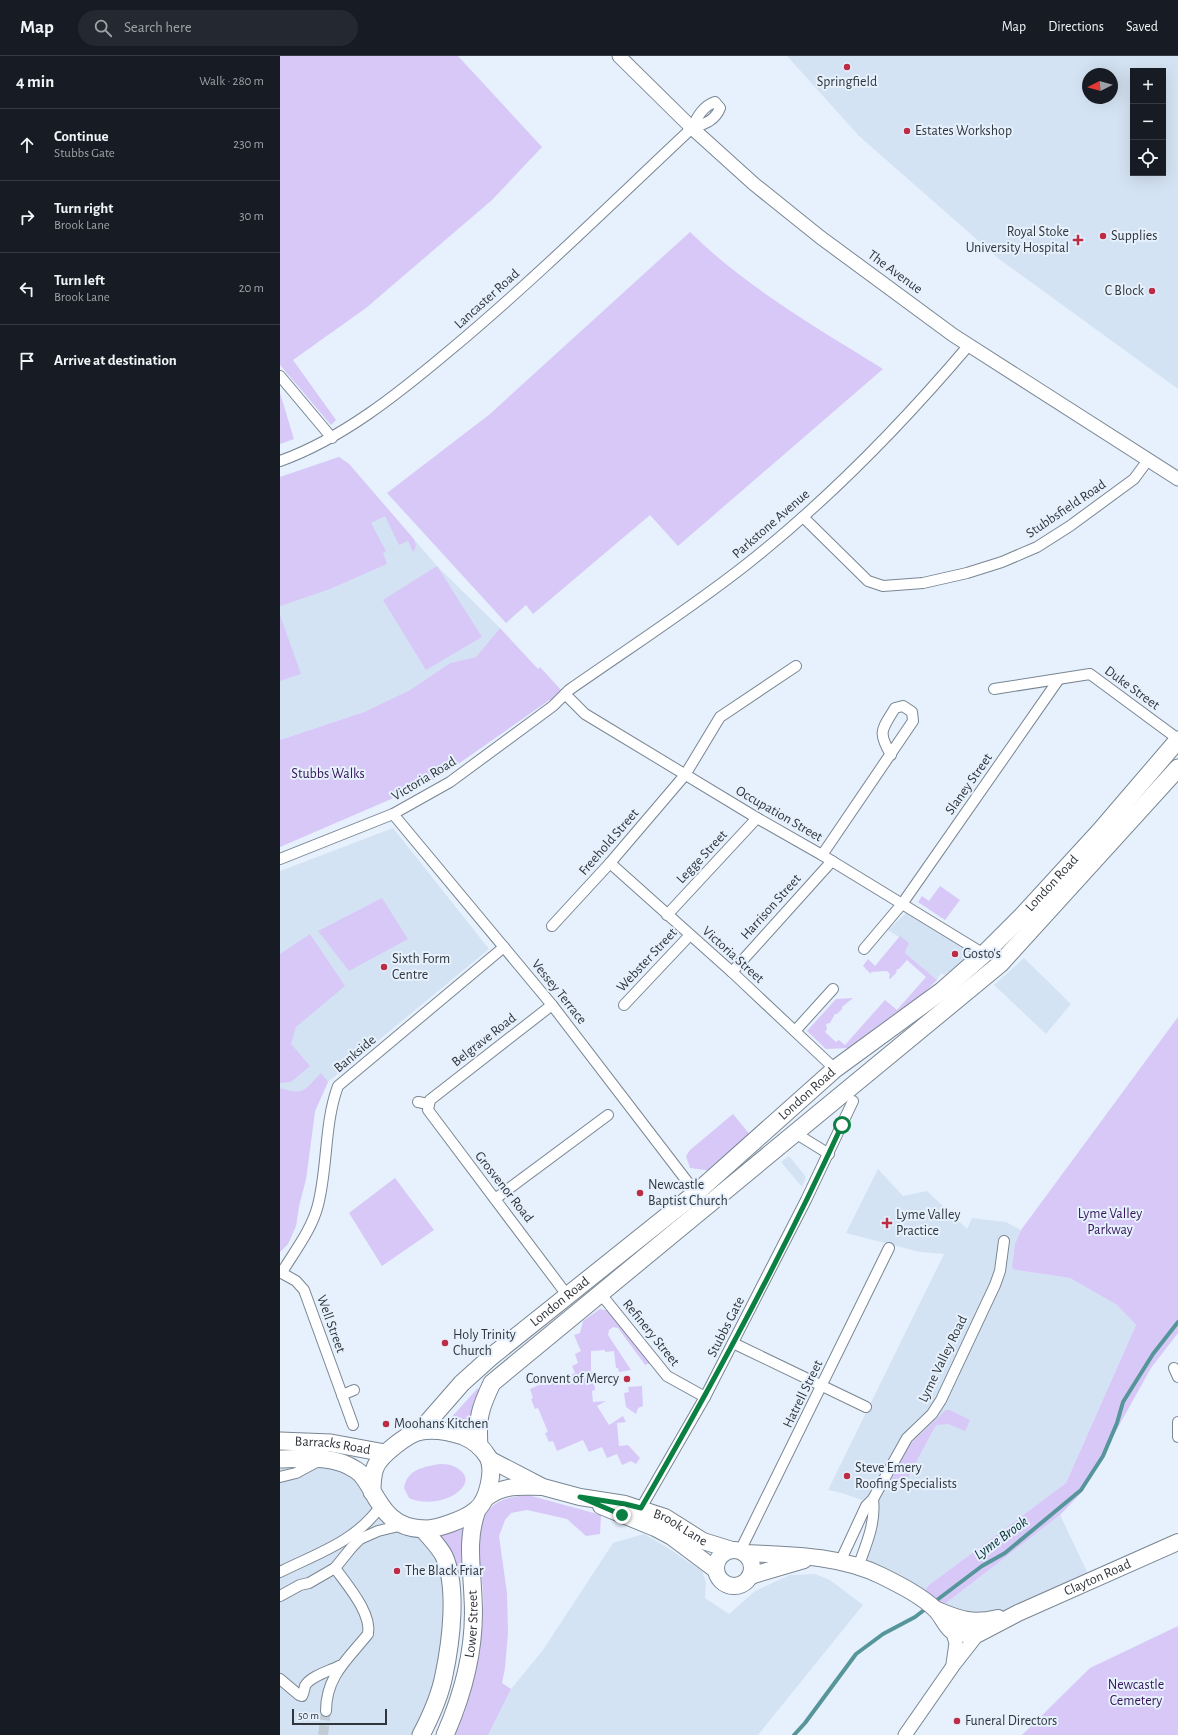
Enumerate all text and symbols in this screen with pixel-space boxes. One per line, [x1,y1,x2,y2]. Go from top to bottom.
search box [78,10,358,46]
icon: search [92,17,114,39]
text: Map [20,18,54,37]
text: Search here [124,20,192,35]
text: Map [1002,20,1026,34]
text: Directions [1048,20,1104,34]
text: Saved [1126,20,1158,34]
marker: Springfield [842,62,852,72]
north arrow [1082,68,1118,104]
map controls [1130,68,1166,176]
button: + [1130,68,1166,104]
text: 4 min [16,73,54,90]
text: Walk · 280 m [199,75,264,88]
place label: Springfield [817,75,877,89]
button: − [1130,104,1166,140]
place label: Estates Workshop [915,124,1012,138]
marker: Estates Workshop [902,126,912,136]
text: Continue [54,129,109,144]
icon: ahead [16,134,38,156]
text: 230 m [233,138,264,151]
button: locate [1130,140,1166,176]
text: Stubbs Gate [54,147,115,160]
text: Turn right [54,201,113,216]
icon: right [16,206,38,228]
text: 30 m [239,210,264,223]
text: Brook Lane [54,219,110,232]
place label: Royal Stoke University Hospital [966,225,1069,255]
place label: Supplies [1111,229,1157,243]
marker: Supplies [1098,231,1108,241]
marker: Royal Stoke University Hospital [1072,234,1084,246]
street label: The Avenue [865,248,925,296]
street label: Lancaster Road [452,266,522,332]
text: Turn left [54,273,105,288]
icon: left [16,278,38,300]
text: 20 m [239,282,264,295]
place label: C Block [1105,284,1145,298]
marker: C Block [1147,286,1157,296]
text: Brook Lane [54,291,110,304]
icon: arrive [16,350,38,372]
text: Arrive at destination [54,353,177,368]
street label: Stubbsfield Road [1024,477,1108,541]
street label: Parkstone Avenue [730,487,812,561]
street label: Duke Street [1102,664,1162,713]
street label: Slaney Street [943,750,995,817]
street label: Victoria Road [389,754,459,804]
park label: Stubbs Walks [291,767,365,781]
street label: Occupation Street [733,784,825,845]
street label: Freehold Street [576,806,642,878]
street label: Legge Street [674,827,730,886]
street label: London Road [1023,852,1081,914]
street label: Harrison Street [738,871,804,942]
street label: Victoria Street [700,924,767,986]
street label: Webster Street [614,925,680,994]
place label: Gosto's [963,947,1001,961]
marker: Gosto's [950,949,960,959]
place label: Sixth Form Centre [392,952,450,982]
street label: Vessey Terrace [529,957,589,1027]
marker: Sixth Form Centre [379,962,389,972]
street label: Belgrave Road [449,1011,519,1069]
street label: Bankside [331,1033,379,1075]
street label: London Road [776,1065,838,1123]
route start [833,1116,851,1134]
street label: Grosvenor Road [472,1149,536,1225]
place label: Newcastle Baptist Church [648,1178,728,1208]
marker: Newcastle Baptist Church [635,1188,645,1198]
park label: Lyme Valley Parkway [1078,1207,1142,1237]
place label: Lyme Valley Practice [896,1208,960,1238]
marker: Lyme Valley Practice [881,1217,893,1229]
street label: London Road [528,1274,592,1329]
street label: Well Street [314,1293,348,1355]
street label: Stubbs Gate [705,1295,747,1359]
street label: Refinery Street [620,1297,682,1369]
street label: Lyme Valley Road [916,1313,970,1405]
place label: Holy Trinity Church [453,1328,516,1358]
marker: Holy Trinity Church [440,1338,450,1348]
street label: Hatrell Street [781,1357,826,1430]
place label: Convent of Mercy [526,1372,619,1386]
marker: Convent of Mercy [622,1374,632,1384]
place label: Moohans Kitchen [394,1417,489,1431]
marker: Moohans Kitchen [381,1419,391,1429]
street label: Barracks Road [295,1435,372,1457]
place label: Steve Emery Roofing Specialists [855,1461,957,1491]
marker: Steve Emery Roofing Specialists [842,1471,852,1481]
route end [613,1506,631,1524]
street label: Brook Lane [652,1507,708,1549]
water label: Lyme Brook [971,1514,1031,1562]
street label: Clayton Road [1062,1557,1133,1599]
place label: The Black Friar [405,1564,484,1578]
marker: The Black Friar [392,1566,402,1576]
street label: Lower Street [462,1589,480,1659]
park label: Newcastle Cemetery [1108,1678,1164,1708]
scale bar [292,1707,387,1726]
text: 50 m [298,1710,319,1721]
place label: Funeral Directors [965,1714,1057,1728]
marker: Funeral Directors [952,1716,962,1726]

